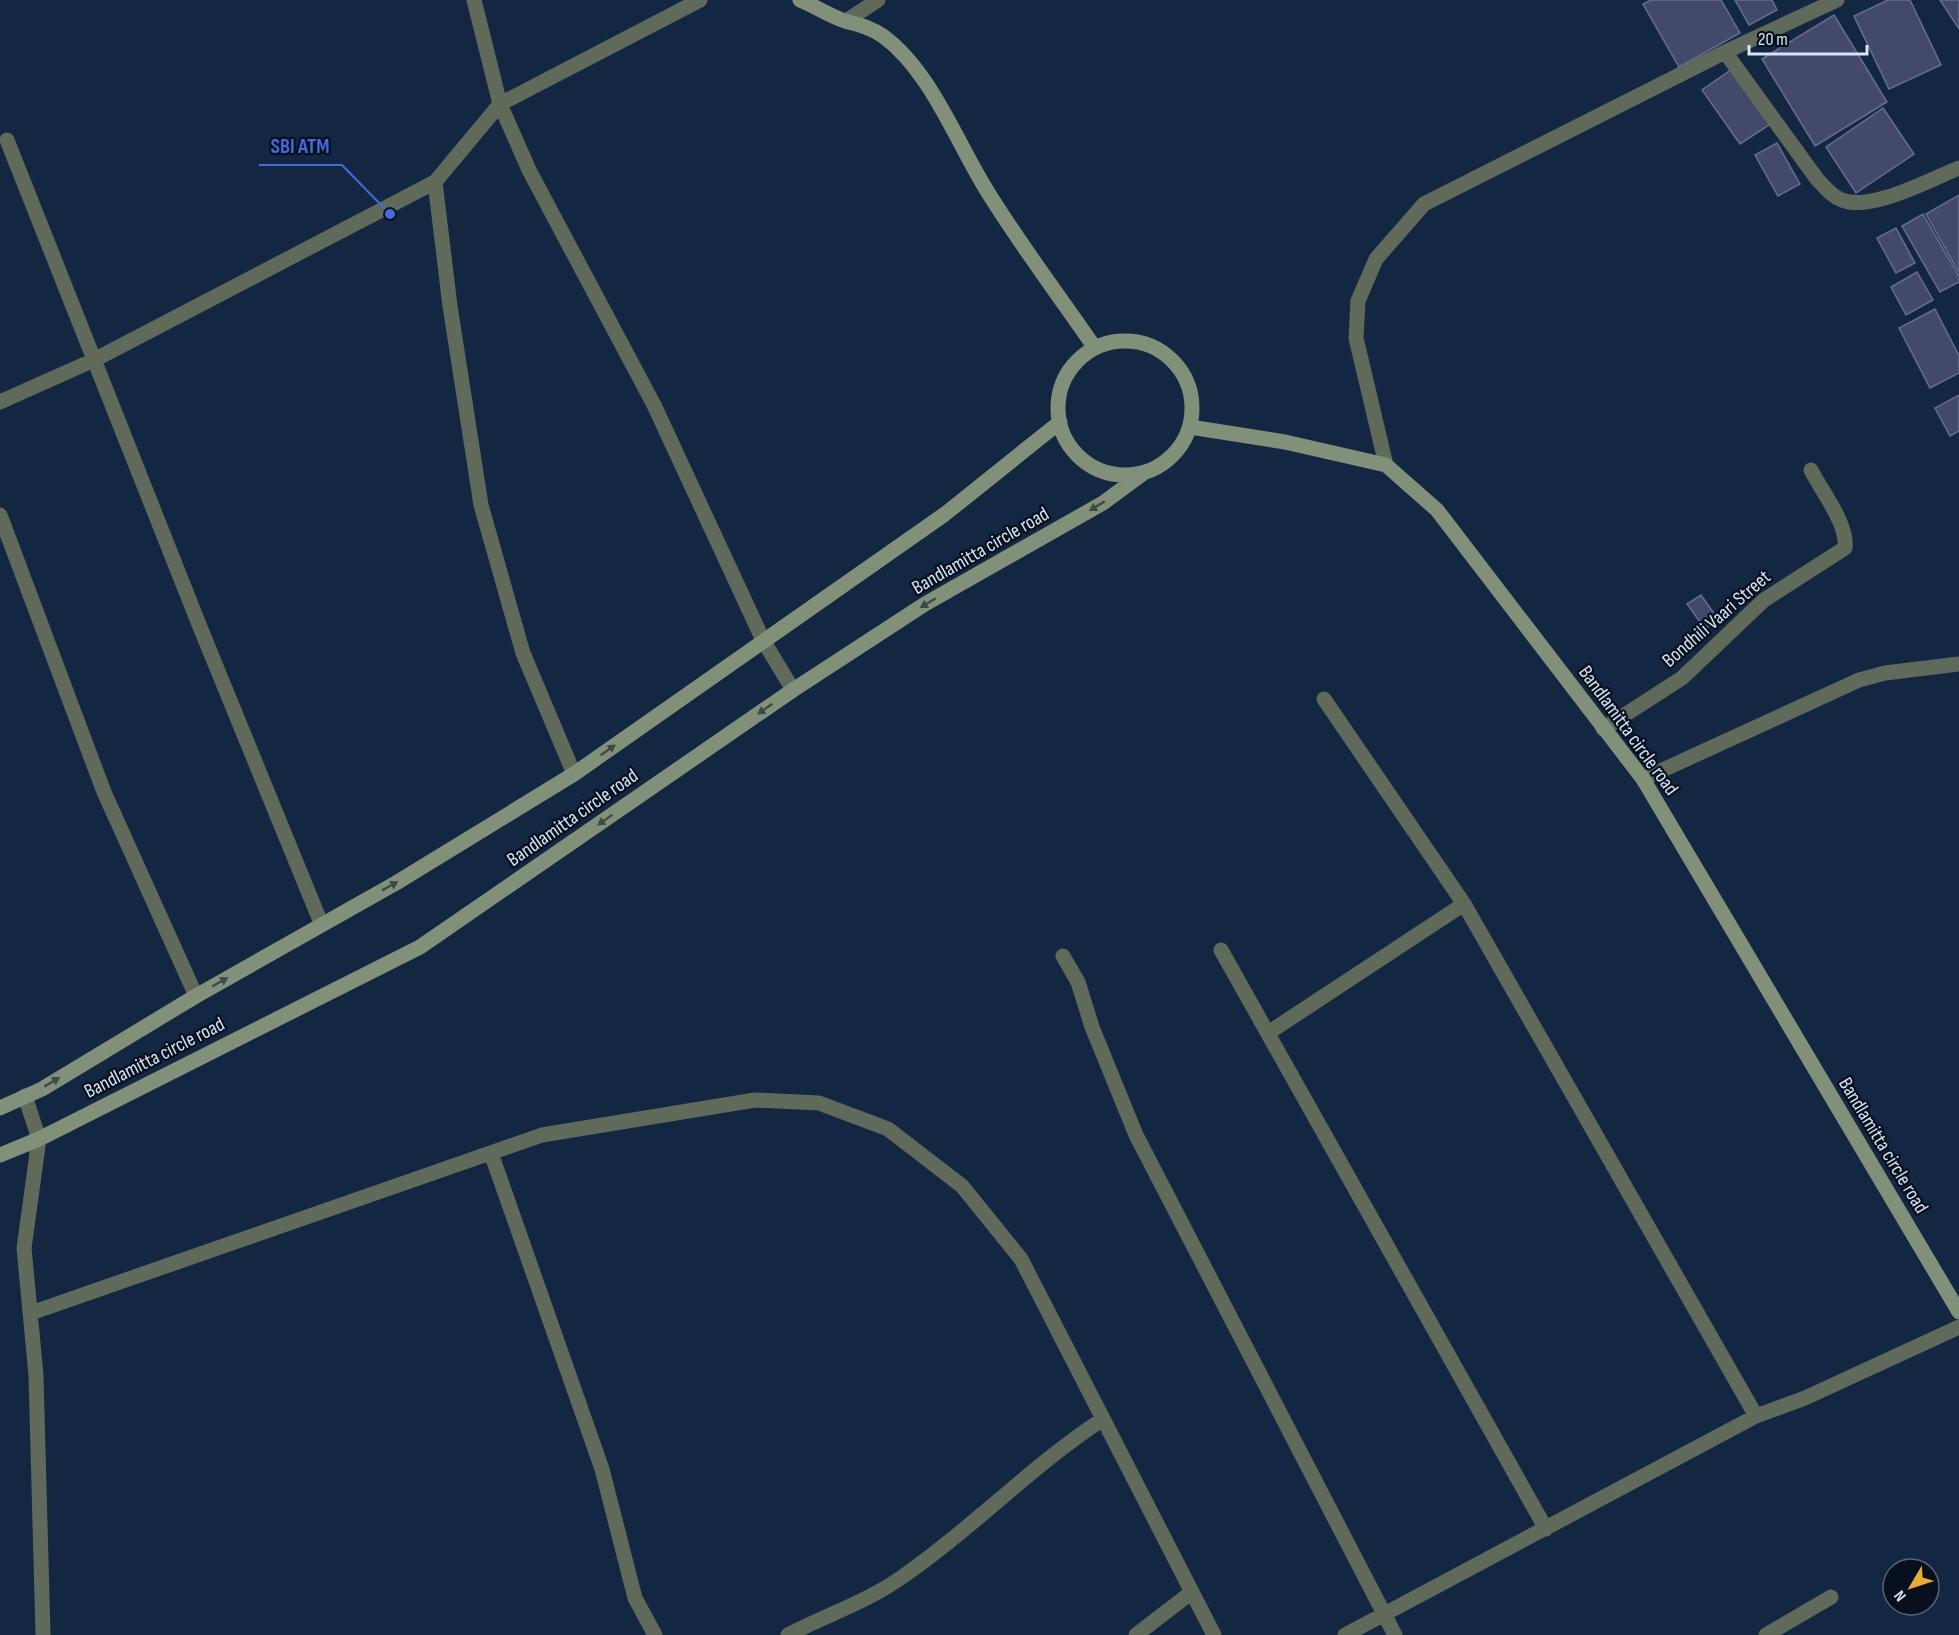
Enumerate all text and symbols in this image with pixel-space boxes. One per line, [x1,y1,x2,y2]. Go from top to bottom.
scale bar [1749,18,1868,56]
text: 20 m [1758,29,1788,50]
callout: SBI ATM [259,126,342,165]
text: SBI ATM [271,134,329,159]
one-way arrow [1089,501,1105,512]
street label: Bandlamitta circle road [908,502,1053,600]
street label: Bondhili Vaari Street [1657,565,1776,672]
one-way arrow [919,598,936,608]
street label: Bandlamitta circle road [1573,661,1683,800]
one-way arrow [757,703,773,715]
one-way arrow [600,744,616,756]
street label: Bandlamitta circle road [502,764,643,872]
one-way arrow [597,814,613,826]
one-way arrow [381,882,398,892]
one-way arrow [212,977,229,987]
street label: Bandlamitta circle road [80,1012,229,1104]
street label: Bandlamitta circle road [1833,1073,1933,1218]
one-way arrow [44,1077,60,1088]
north arrow [1881,1557,1941,1617]
text: N [1890,1586,1911,1605]

